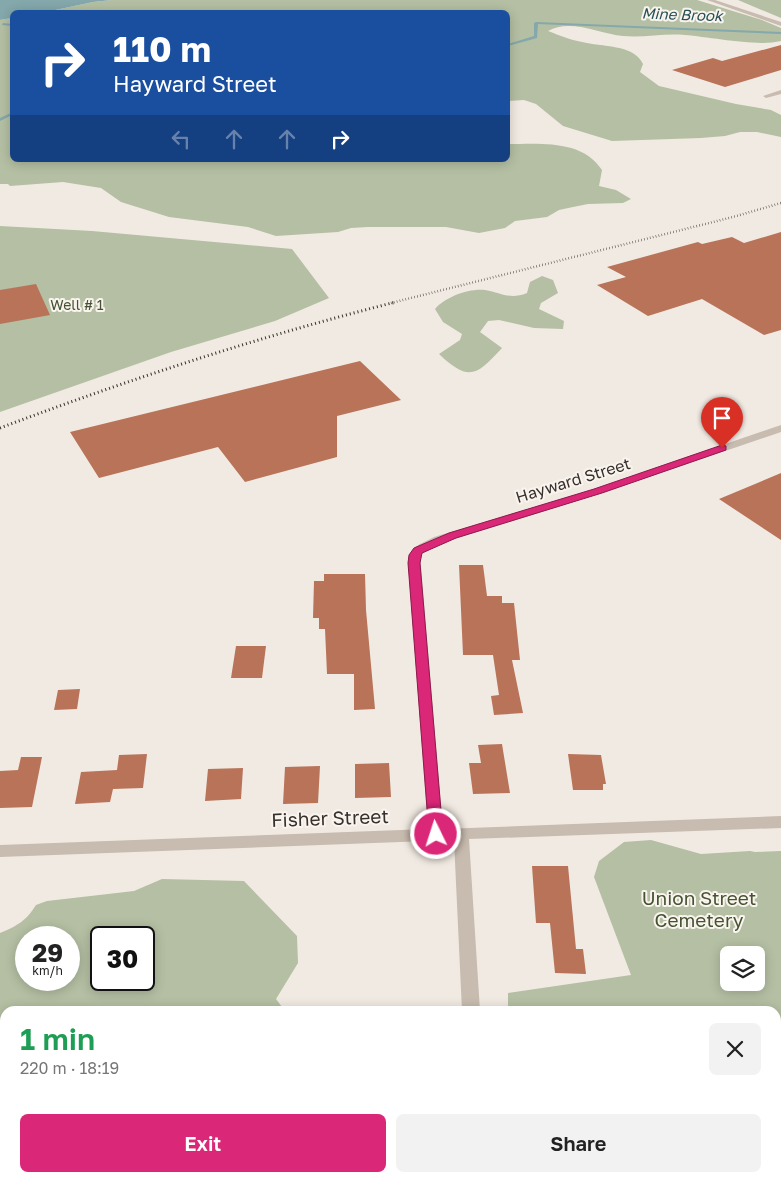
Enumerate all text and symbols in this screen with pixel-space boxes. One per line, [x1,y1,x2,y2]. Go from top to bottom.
water label: Mine Brook [641,4,724,24]
text: 110 m [113,28,211,70]
icon: right [30,30,95,95]
text: Hayward Street [113,70,277,97]
icon: left [167,125,195,153]
icon: ahead [220,125,248,153]
icon: ahead [273,125,301,153]
icon: right [326,125,354,153]
park label: Well # 1 [50,296,104,313]
pin [701,397,743,448]
icon: arrive [708,404,736,432]
street label: Hayward Street [513,453,633,507]
street label: Fisher Street [271,804,389,831]
position arrow [409,807,461,859]
park label: Union Street Cemetery [642,886,756,931]
speed limit sign: 30 [90,926,155,991]
text: 29 [32,937,63,968]
map controls [720,946,765,991]
button: layers [720,946,765,991]
text: km/h [32,963,63,978]
text: 1 min [20,1021,95,1057]
button: close [709,1023,761,1075]
text: 220 m · 18:19 [20,1058,119,1078]
button: Exit [20,1114,386,1172]
button: Share [396,1114,761,1172]

